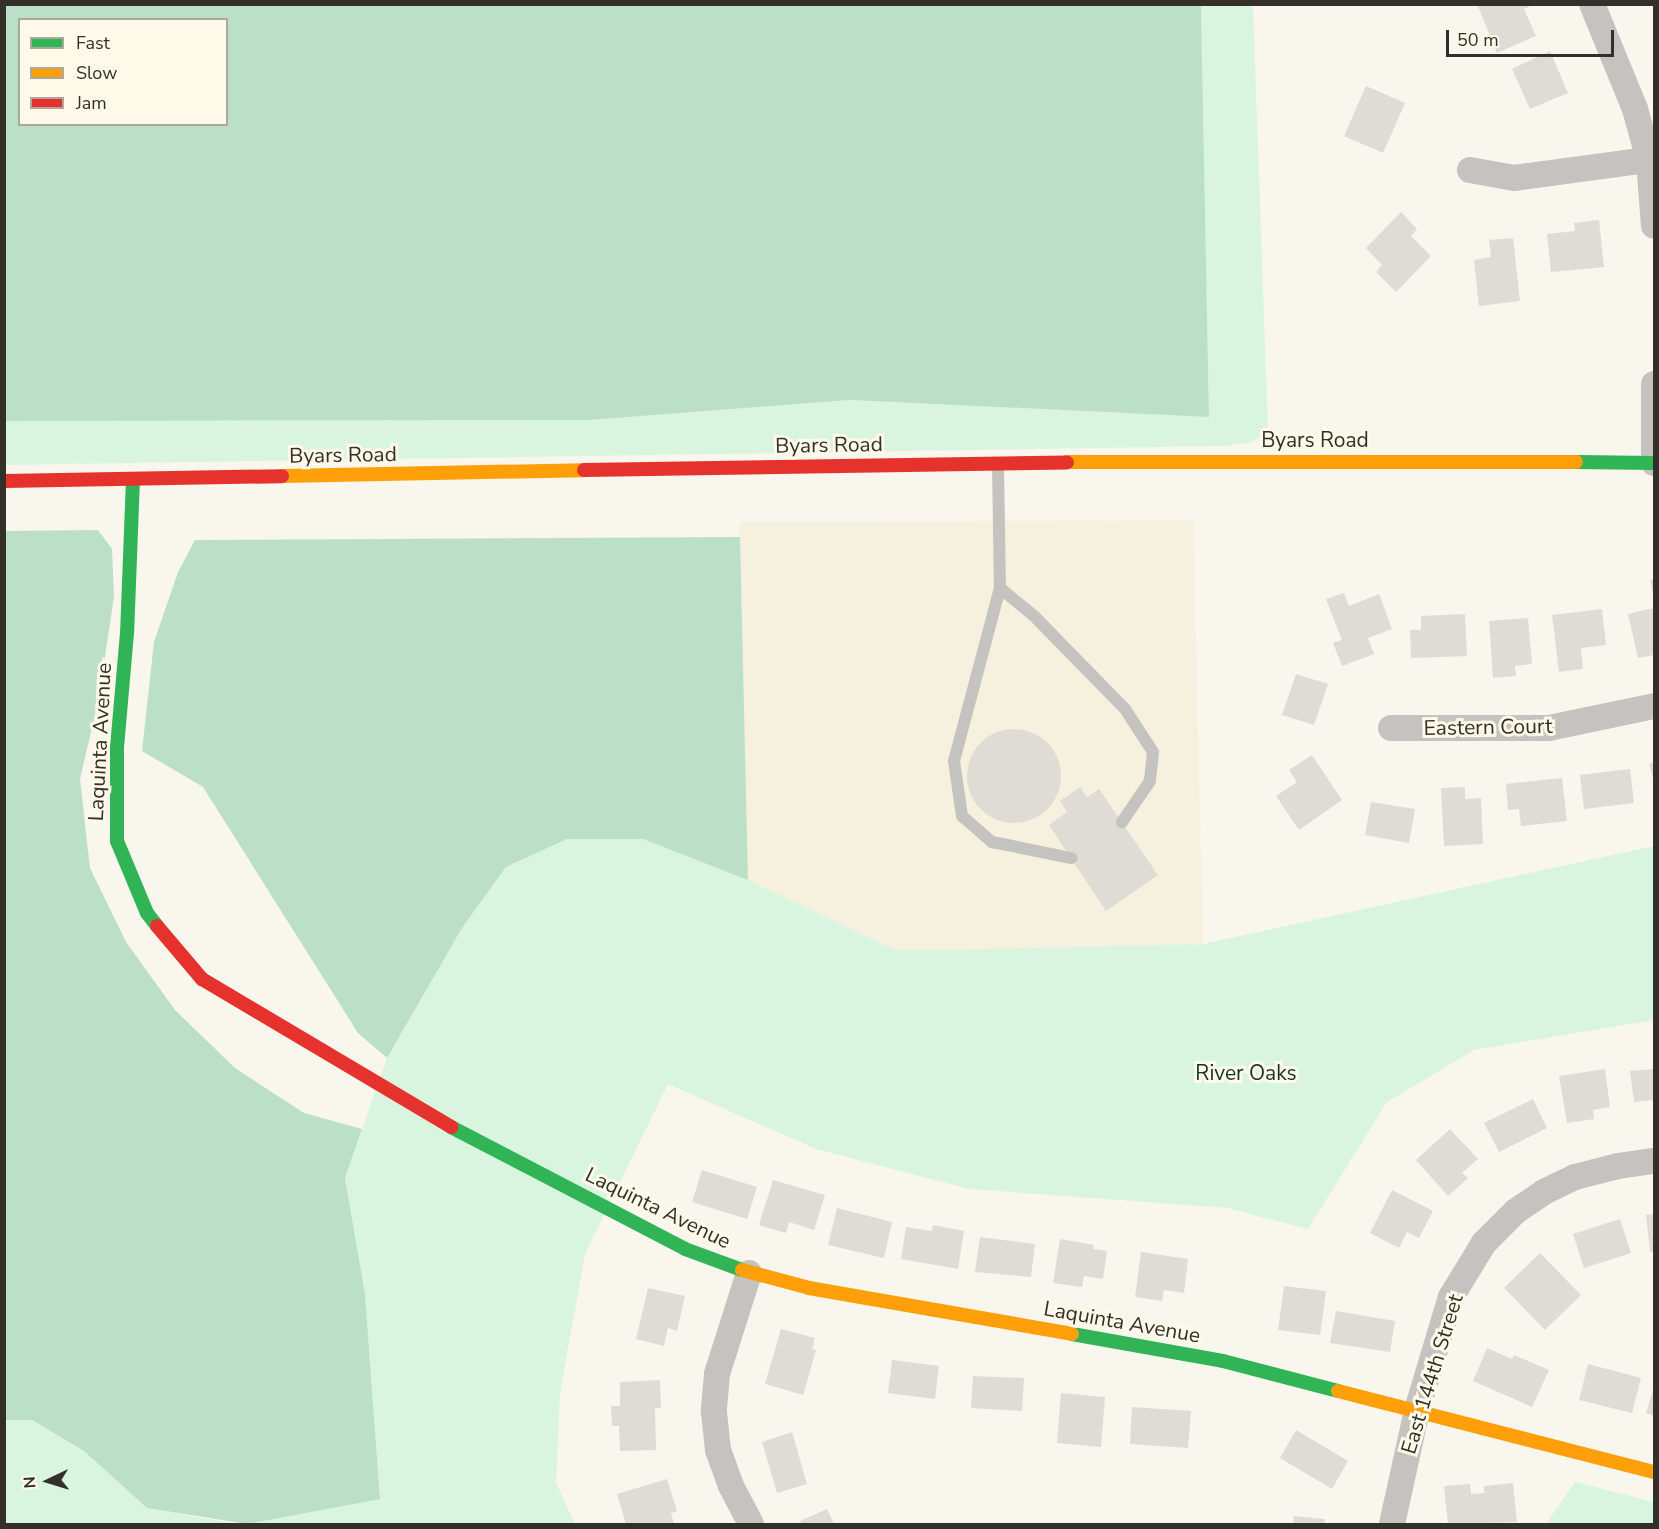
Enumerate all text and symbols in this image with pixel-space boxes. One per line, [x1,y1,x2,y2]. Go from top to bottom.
legend [18,18,228,126]
scale bar [1449,18,1617,56]
text: 50 m [1457,28,1499,52]
text: Fast [76,31,110,55]
text: Slow [76,61,117,85]
text: Jam [76,91,107,115]
street label: Byars Road [1261,427,1369,453]
street label: Byars Road [775,431,883,459]
street label: Byars Road [289,441,397,469]
street label: Laquinta Avenue [83,662,117,822]
street label: Eastern Court [1423,713,1553,741]
park label: River Oaks [1195,1060,1297,1086]
street label: Laquinta Avenue [581,1162,735,1254]
street label: East 144th Street [1396,1291,1468,1457]
street label: Laquinta Avenue [1042,1296,1202,1348]
north arrow [18,1451,78,1511]
text: N [19,1476,41,1489]

